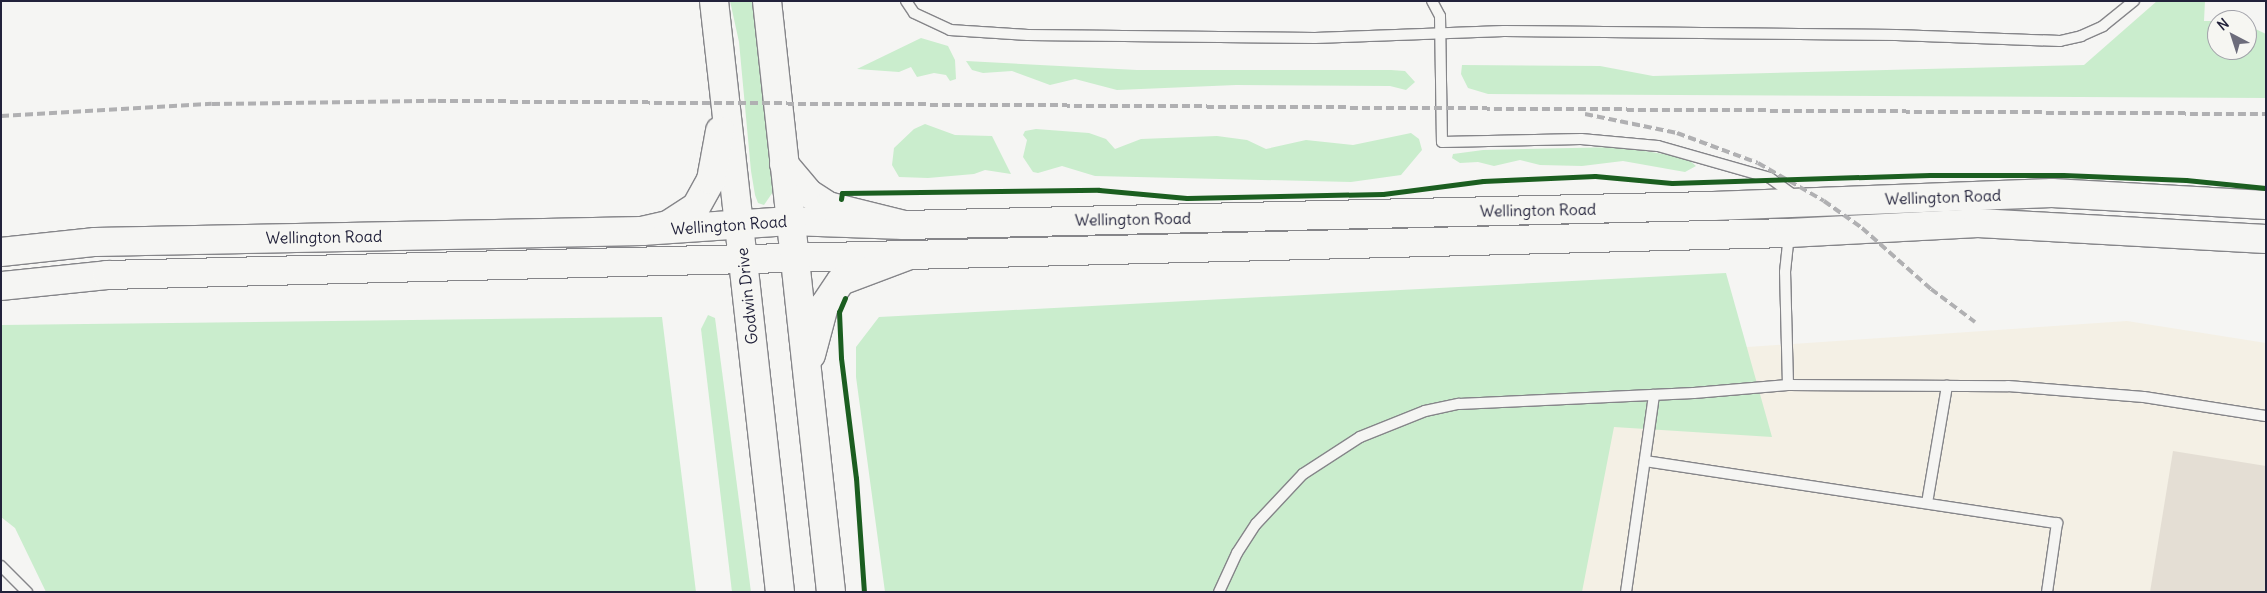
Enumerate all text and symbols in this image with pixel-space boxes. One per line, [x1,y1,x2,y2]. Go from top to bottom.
north arrow [2207,10,2257,60]
text: N [2214,14,2232,34]
street label: Wellington Road [1884,185,2002,209]
street label: Wellington Road [1480,199,1596,221]
street label: Wellington Road [1075,208,1191,230]
street label: Wellington Road [670,211,788,239]
street label: Wellington Road [266,226,382,248]
street label: Godwin Drive [732,247,762,345]

